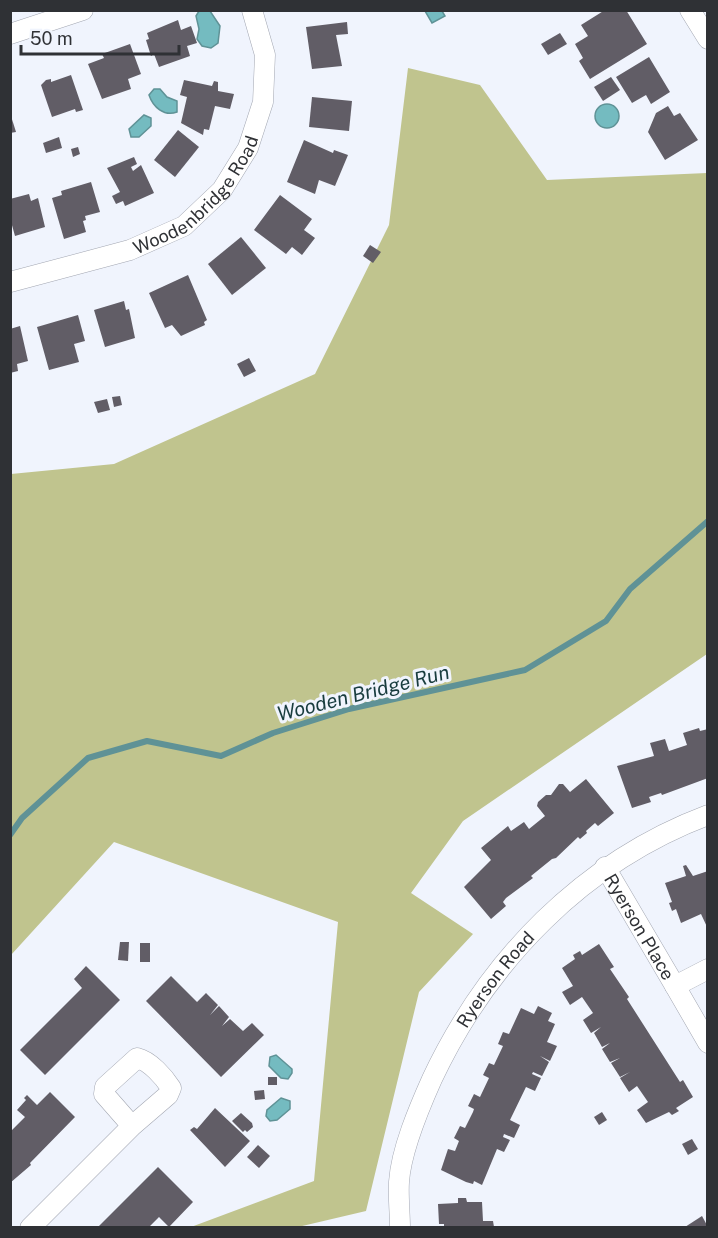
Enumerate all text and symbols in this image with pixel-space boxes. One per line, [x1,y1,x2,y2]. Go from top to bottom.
scale bar [21,18,178,56]
text: 50 m [30,28,73,49]
street label: Woodenbridge Road [130,133,262,258]
water label: Wooden Bridge Run [274,660,452,726]
street label: Ryerson Place [601,870,679,983]
street label: Ryerson Road [452,927,538,1031]

